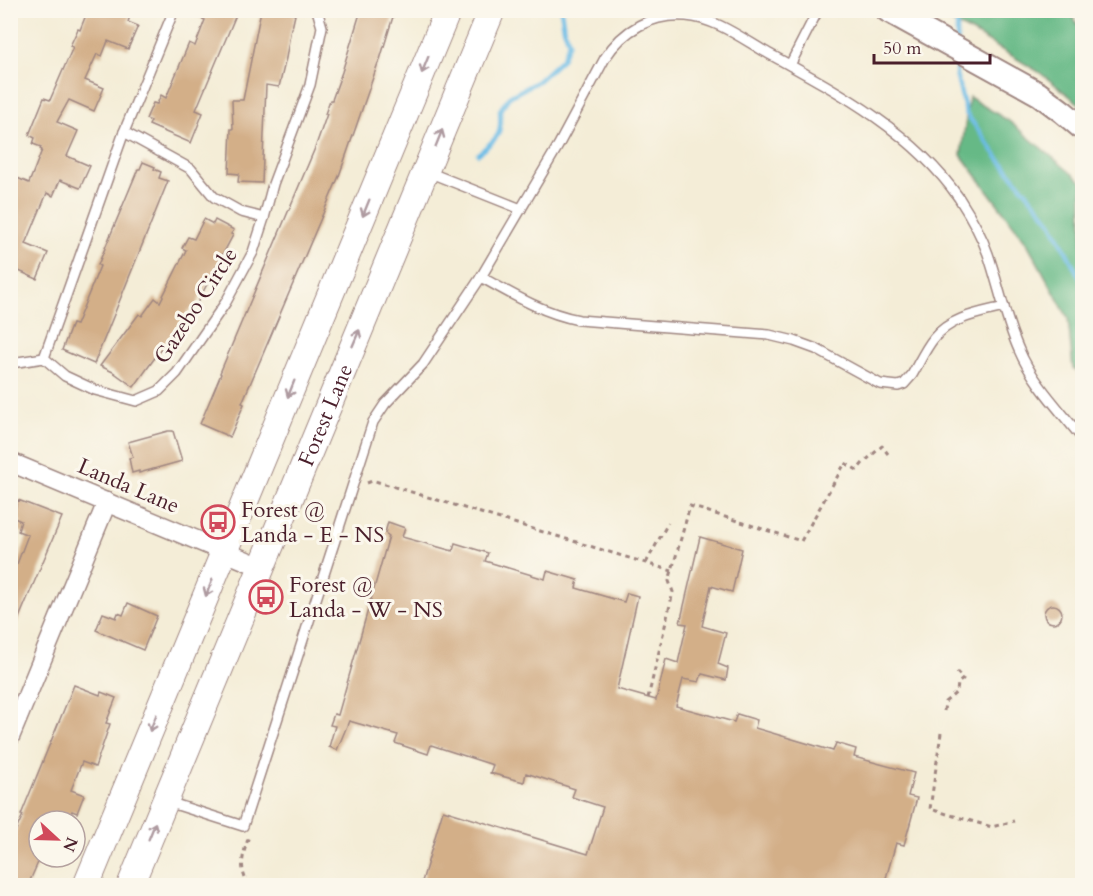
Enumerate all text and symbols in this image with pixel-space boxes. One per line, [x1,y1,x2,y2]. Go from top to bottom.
scale bar [874,27,990,65]
text: 50 m [883,36,922,61]
one-way arrow [419,55,430,73]
one-way arrow [434,130,445,148]
one-way arrow [360,199,371,217]
street label: Gazebo Circle [147,242,245,369]
one-way arrow [351,329,362,348]
street label: Forest Lane [291,359,360,471]
one-way arrow [285,379,296,397]
street label: Landa Lane [73,451,184,521]
place label: Forest @ Landa - E - NS [241,495,384,550]
bus stop icon: Forest @ Landa - E - NS [200,504,236,540]
place label: Forest @ Landa - W - NS [289,570,443,625]
one-way arrow [203,579,214,597]
bus stop icon: Forest @ Landa - W - NS [248,579,284,615]
one-way arrow [147,713,158,732]
north arrow [27,809,87,869]
one-way arrow [147,823,158,841]
text: N [57,834,83,855]

